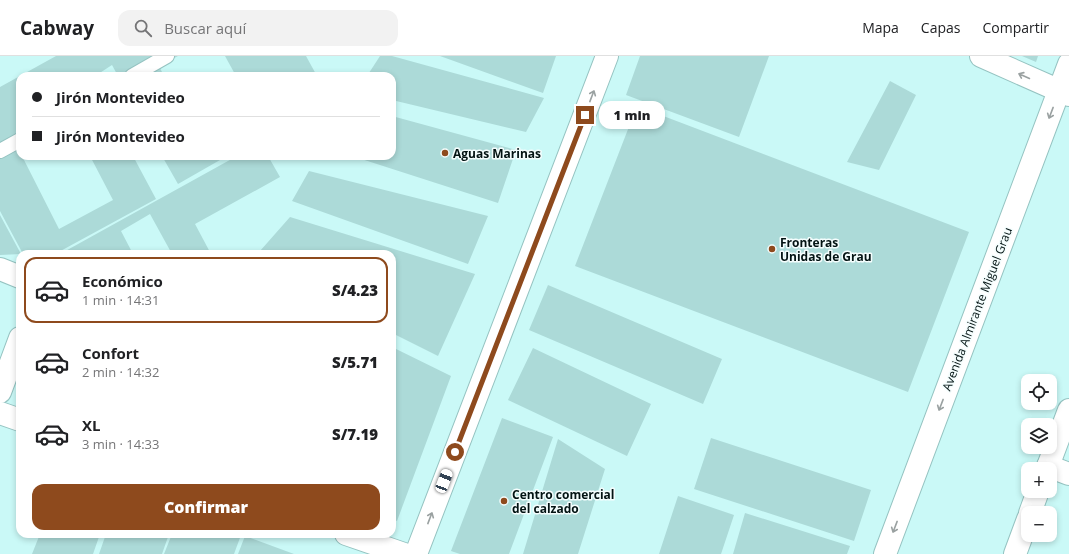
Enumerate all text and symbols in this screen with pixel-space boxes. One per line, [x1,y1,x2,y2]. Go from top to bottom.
search box [118,10,398,46]
text: Cabway [20,15,94,41]
icon: search [132,17,154,39]
text: Buscar aquí [164,18,246,38]
text: Mapa [862,18,899,37]
text: Capas [921,18,960,37]
text: Compartir [982,18,1049,37]
one-way arrow [1018,72,1030,79]
text: Jirón Montevideo [56,87,185,107]
one-way arrow [588,90,596,102]
callout: 1 min [599,101,665,129]
route end [576,106,594,124]
text: 1 min [614,106,650,124]
one-way arrow [1047,107,1055,119]
text: Jirón Montevideo [56,126,185,146]
place label: Aguas Marinas [453,145,541,162]
marker: Aguas Marinas [440,148,450,158]
street label: Avenida Almirante Miguel Grau [938,225,1016,393]
place label: Fronteras Unidas de Grau [780,234,872,265]
marker: Fronteras Unidas de Grau [767,244,777,254]
text: Económico [82,271,163,291]
icon: car [34,272,70,308]
text: S/4.23 [332,280,378,300]
text: 1 min · 14:31 [82,291,159,309]
text: Confort [82,343,139,363]
icon: car [34,344,70,380]
text: S/5.71 [332,352,378,372]
text: 2 min · 14:32 [82,363,159,381]
map controls [1021,374,1057,542]
button: locate [1021,374,1057,410]
one-way arrow [936,399,944,411]
text: XL [82,415,100,435]
icon: car [34,416,70,452]
button: layers [1021,418,1057,454]
text: S/7.19 [332,424,378,444]
text: 3 min · 14:33 [82,435,159,453]
route start [446,443,464,461]
button: + [1021,462,1057,498]
car [434,468,454,494]
button: Confirmar [32,484,380,530]
place label: Centro comercial del calzado [512,486,615,517]
marker: Centro comercial del calzado [499,496,509,506]
button: − [1021,506,1057,542]
one-way arrow [427,512,435,524]
one-way arrow [890,521,898,533]

